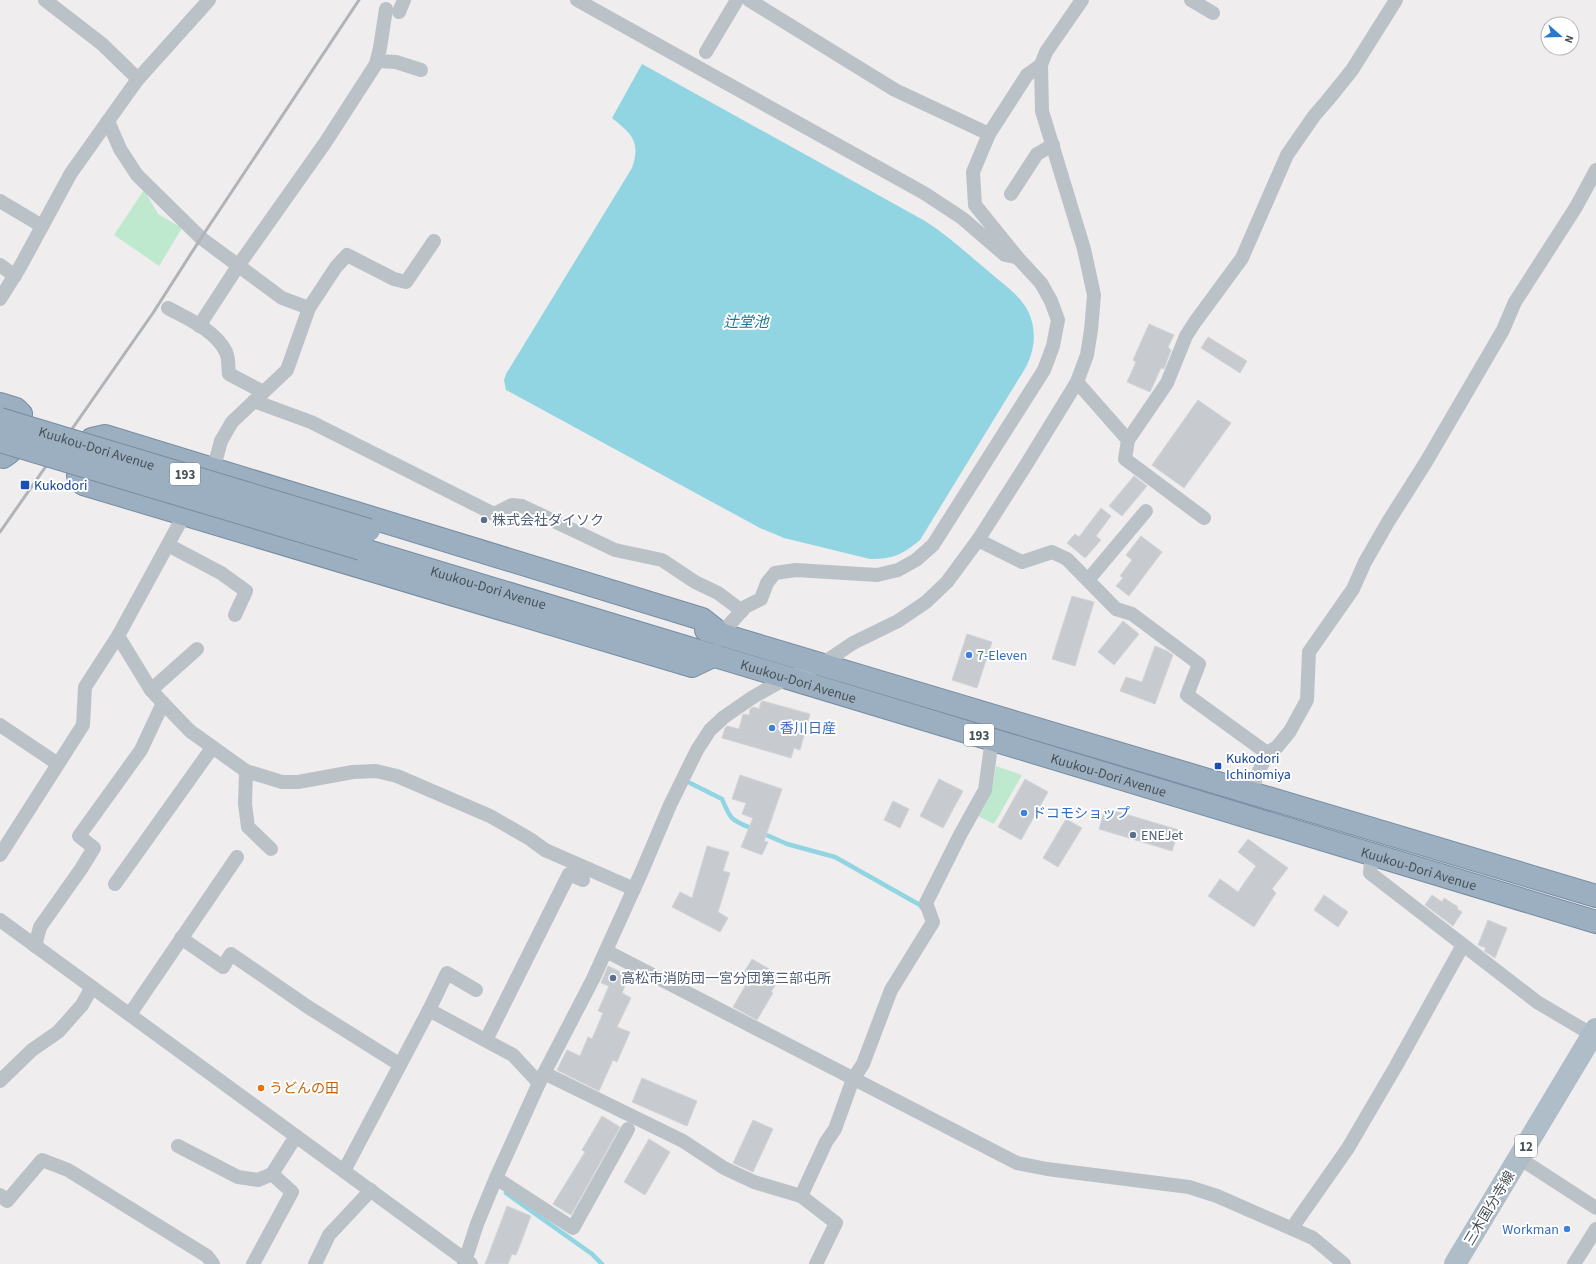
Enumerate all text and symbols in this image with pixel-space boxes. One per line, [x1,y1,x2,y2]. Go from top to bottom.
north arrow [1540,16,1580,56]
text: N [1561,33,1577,45]
water label: 辻堂池 [723,312,770,333]
street label: Kuukou-Dori Avenue [36,422,157,476]
road number: 193 [170,463,200,485]
place label: Kukodori [34,476,87,496]
marker: Kukodori [19,479,31,491]
place label: 株式会社ダイソク [492,511,604,531]
marker: 株式会社ダイソク [479,515,489,525]
street label: Kuukou-Dori Avenue [428,561,548,615]
place label: 7-Eleven [977,646,1027,666]
marker: 7-Eleven [964,650,974,660]
street label: Kuukou-Dori Avenue [738,655,859,709]
place label: 香川日産 [780,719,836,739]
marker: 香川日産 [767,723,777,733]
road number: 193 [964,724,994,746]
street label: Kuukou-Dori Avenue [1048,749,1169,803]
place label: Kukodori Ichinomiya [1226,749,1291,785]
marker: Kukodori Ichinomiya [1213,761,1223,771]
place label: ドコモショップ [1032,804,1130,824]
marker: ドコモショップ [1019,808,1029,818]
place label: ENEJet [1141,826,1183,846]
marker: ENEJet [1128,830,1138,840]
street label: Kuukou-Dori Avenue [1358,843,1479,896]
place label: 高松市消防団一宮分団第三部屯所 [621,969,831,989]
marker: 高松市消防団一宮分団第三部屯所 [608,973,618,983]
place label: うどんの田 [269,1079,339,1099]
marker: うどんの田 [256,1083,266,1093]
road number: 12 [1515,1135,1537,1157]
street label: 三木国分寺線 [1460,1167,1520,1250]
place label: Workman [1502,1220,1559,1240]
marker: Workman [1562,1224,1572,1234]

